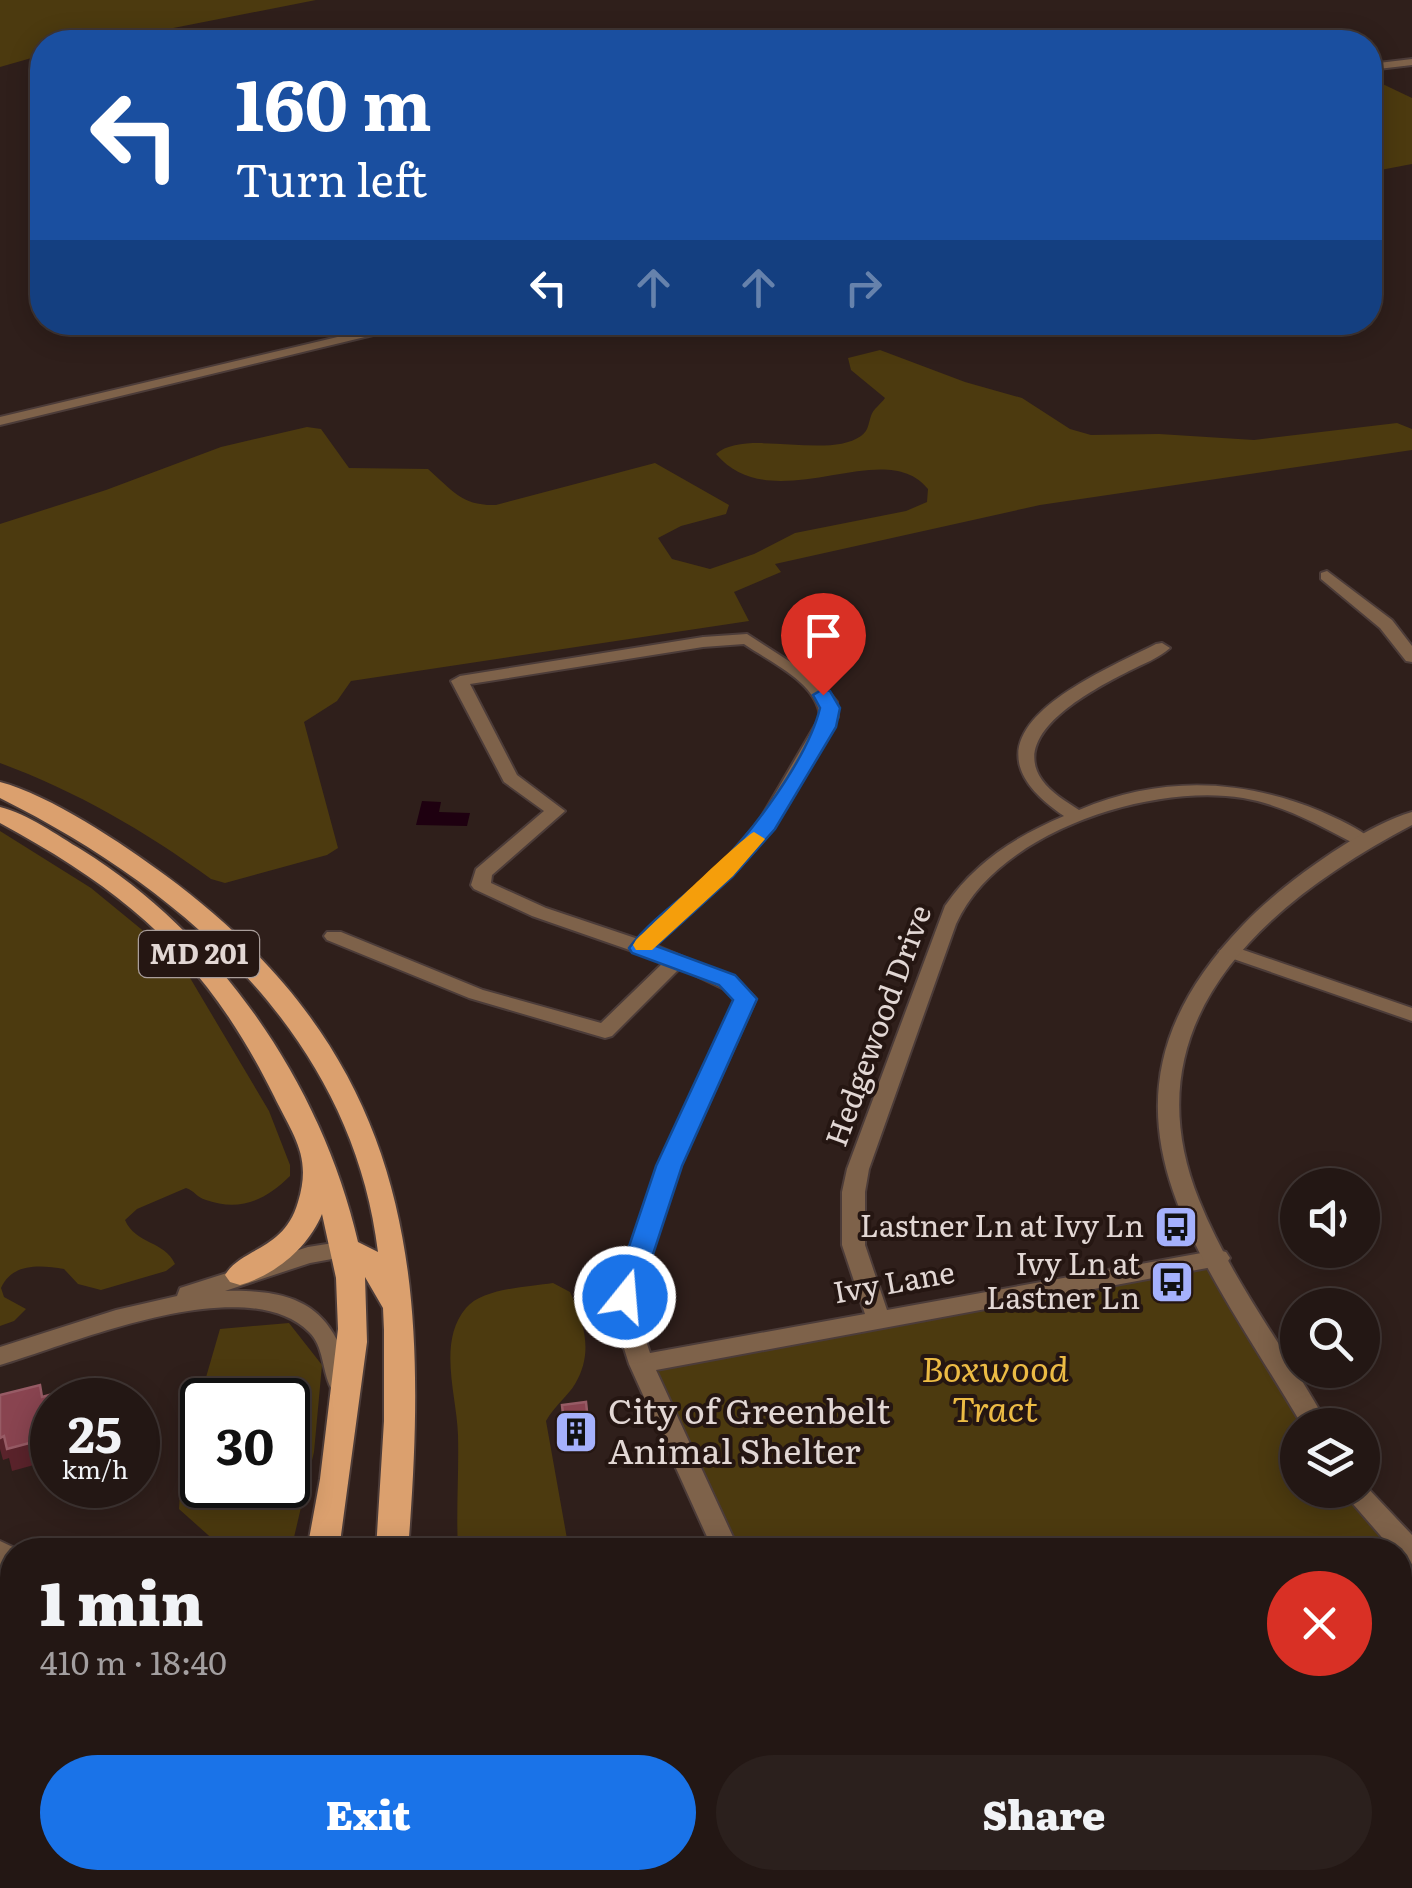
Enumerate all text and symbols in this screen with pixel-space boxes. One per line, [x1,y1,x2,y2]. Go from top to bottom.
text: 160 m [235,49,432,153]
icon: left [70,70,200,200]
text: Turn left [235,144,427,211]
icon: left [521,260,576,315]
icon: ahead [626,260,681,315]
icon: ahead [731,260,786,315]
icon: right [836,260,891,315]
pin [781,593,866,696]
icon: arrive [796,608,851,663]
street label: Hedgewood Drive [812,898,940,1152]
road number: MD 201 [139,931,259,977]
map controls [1280,1168,1380,1508]
button: sound [1280,1168,1380,1268]
place label: Lastner Ln at Ivy Ln [860,1202,1144,1246]
bus stop icon: Lastner Ln at Ivy Ln [1153,1204,1199,1250]
place label: Ivy Ln at Lastner Ln [986,1240,1140,1318]
position arrow [573,1245,677,1349]
street label: Ivy Lane [829,1248,958,1312]
bus stop icon: Ivy Ln at Lastner Ln [1149,1259,1195,1305]
button: search [1280,1288,1380,1388]
park label: Boxwood Tract [921,1341,1069,1433]
speed limit sign: 30 [180,1378,310,1508]
place label: City of Greenbelt Animal Shelter [608,1383,890,1475]
text: 25 [68,1394,122,1468]
button: layers [1280,1408,1380,1508]
building icon: City of Greenbelt Animal Shelter [553,1409,599,1455]
text: km/h [62,1450,128,1487]
text: 1 min [40,1555,204,1644]
button: close [1267,1571,1372,1676]
text: 410 m · 18:40 [40,1637,227,1685]
button: Exit [40,1755,696,1870]
button: Share [716,1755,1372,1870]

